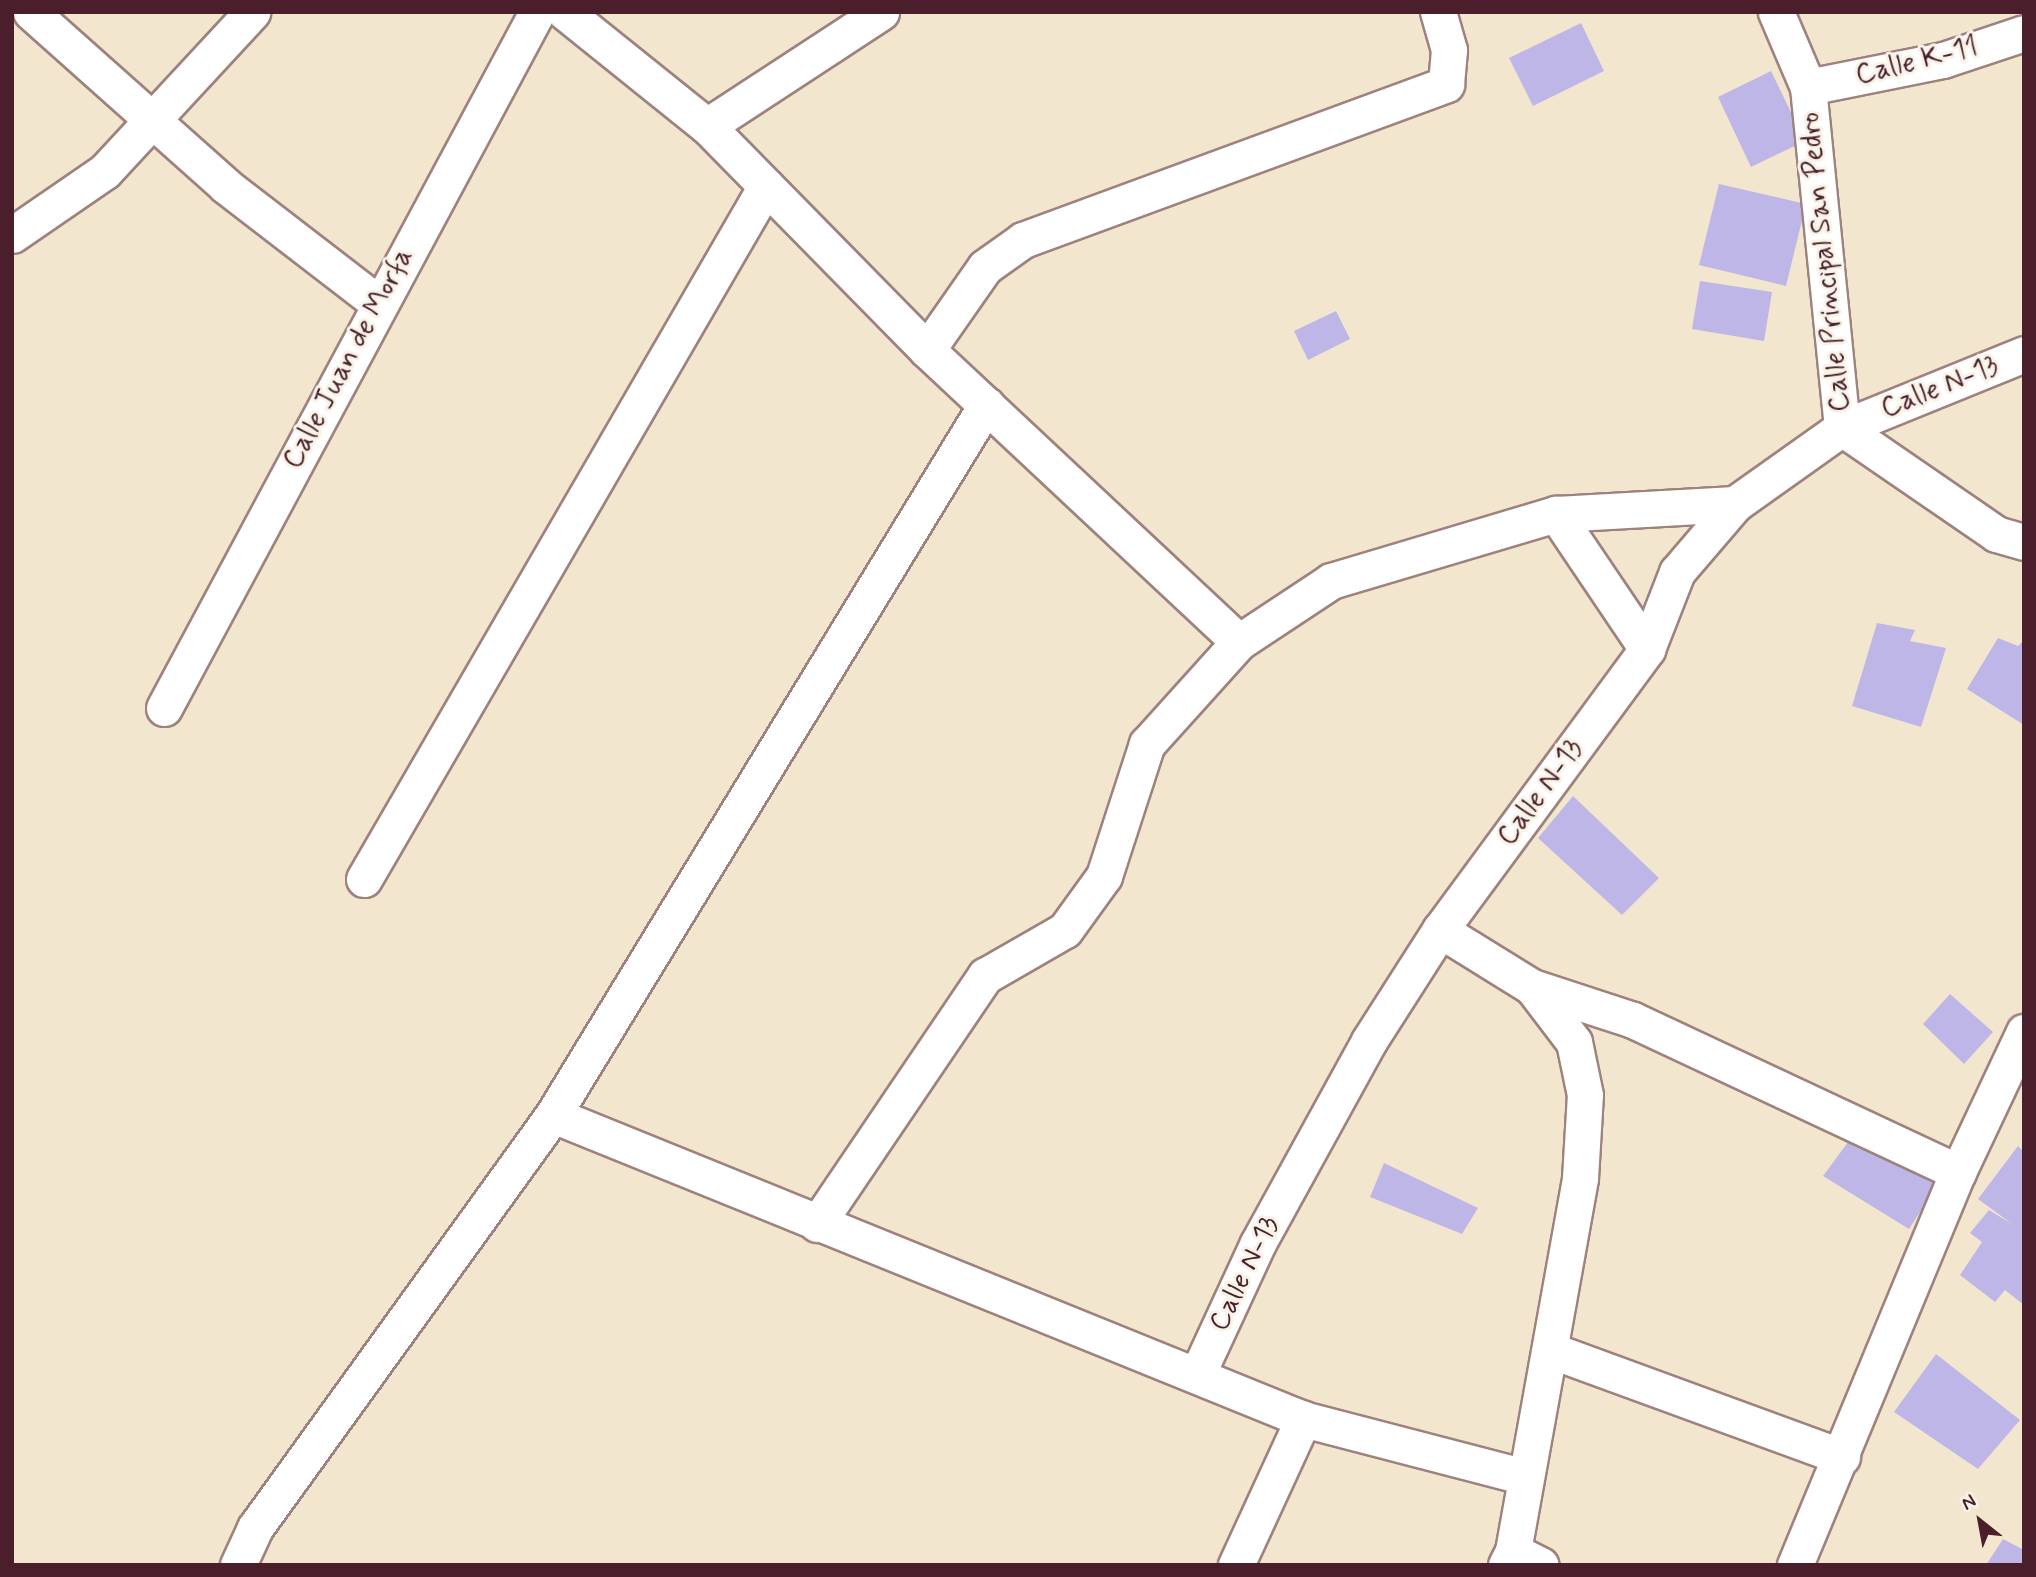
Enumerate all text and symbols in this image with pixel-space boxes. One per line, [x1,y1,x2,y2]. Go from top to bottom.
street label: Calle K-11 [1852,31,1982,93]
street label: Calle Principal San Pedro [1794,111,1858,413]
street label: Calle Juan de Morfa [278,245,420,473]
street label: Calle N-13 [1877,349,2003,427]
street label: Calle N-13 [1491,733,1591,853]
street label: Calle N-13 [1203,1211,1287,1337]
north arrow [1945,1486,2015,1556]
text: N [1957,1489,1981,1517]

